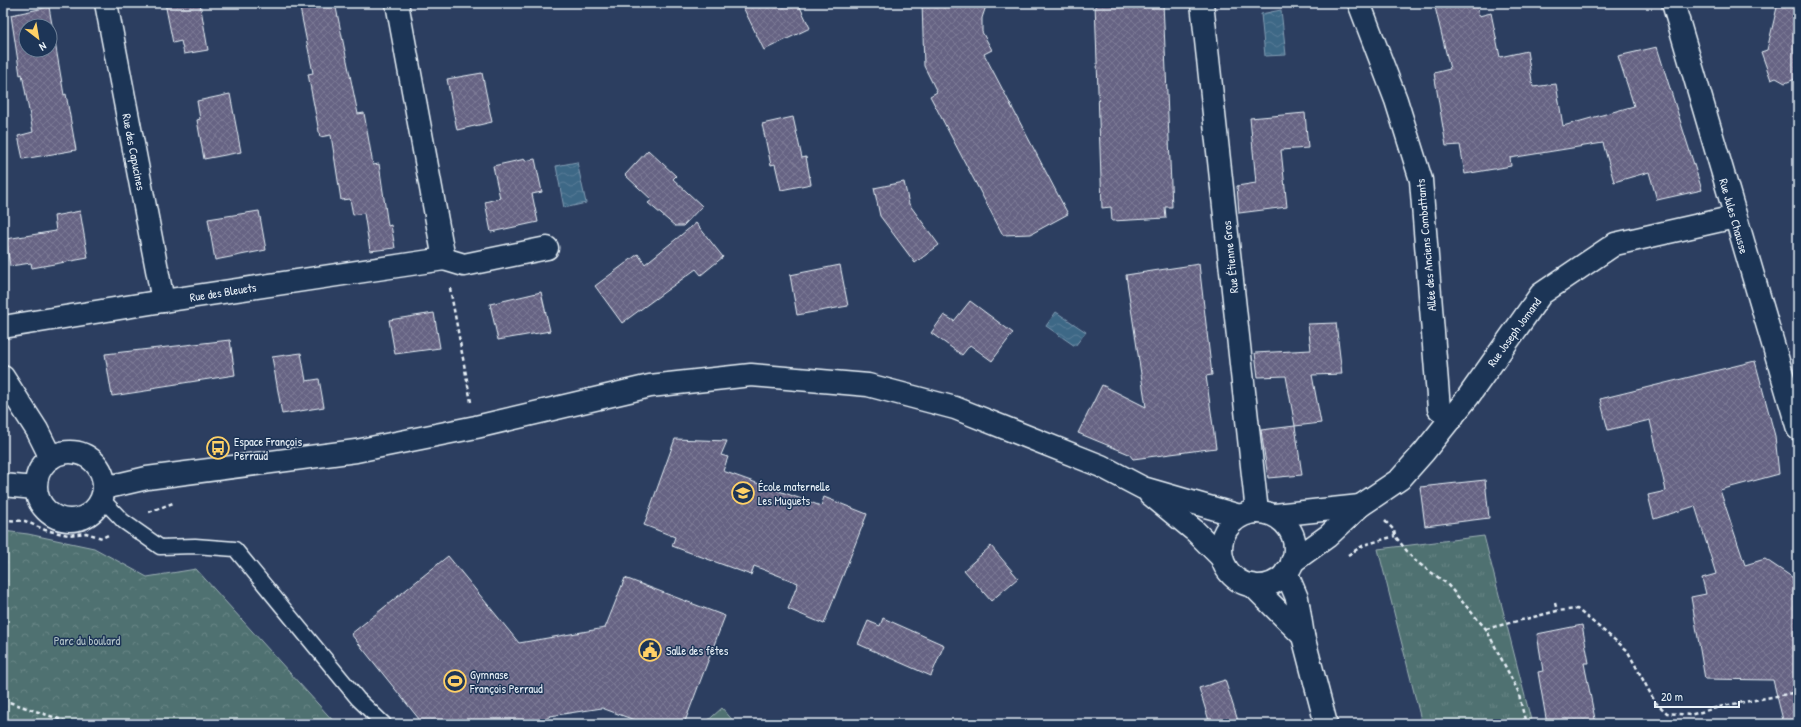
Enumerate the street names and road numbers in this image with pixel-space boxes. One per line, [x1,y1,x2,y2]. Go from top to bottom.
street label: Rue des Capucines [118,112,150,192]
street label: Rue Jules Chausse [1715,176,1753,256]
street label: Allée des Anciens Combattants [1412,178,1440,312]
street label: Rue Étienne Gros [1218,219,1242,294]
street label: Rue des Bleuets [189,278,258,306]
street label: Rue Joseph Jomand [1483,294,1545,370]

